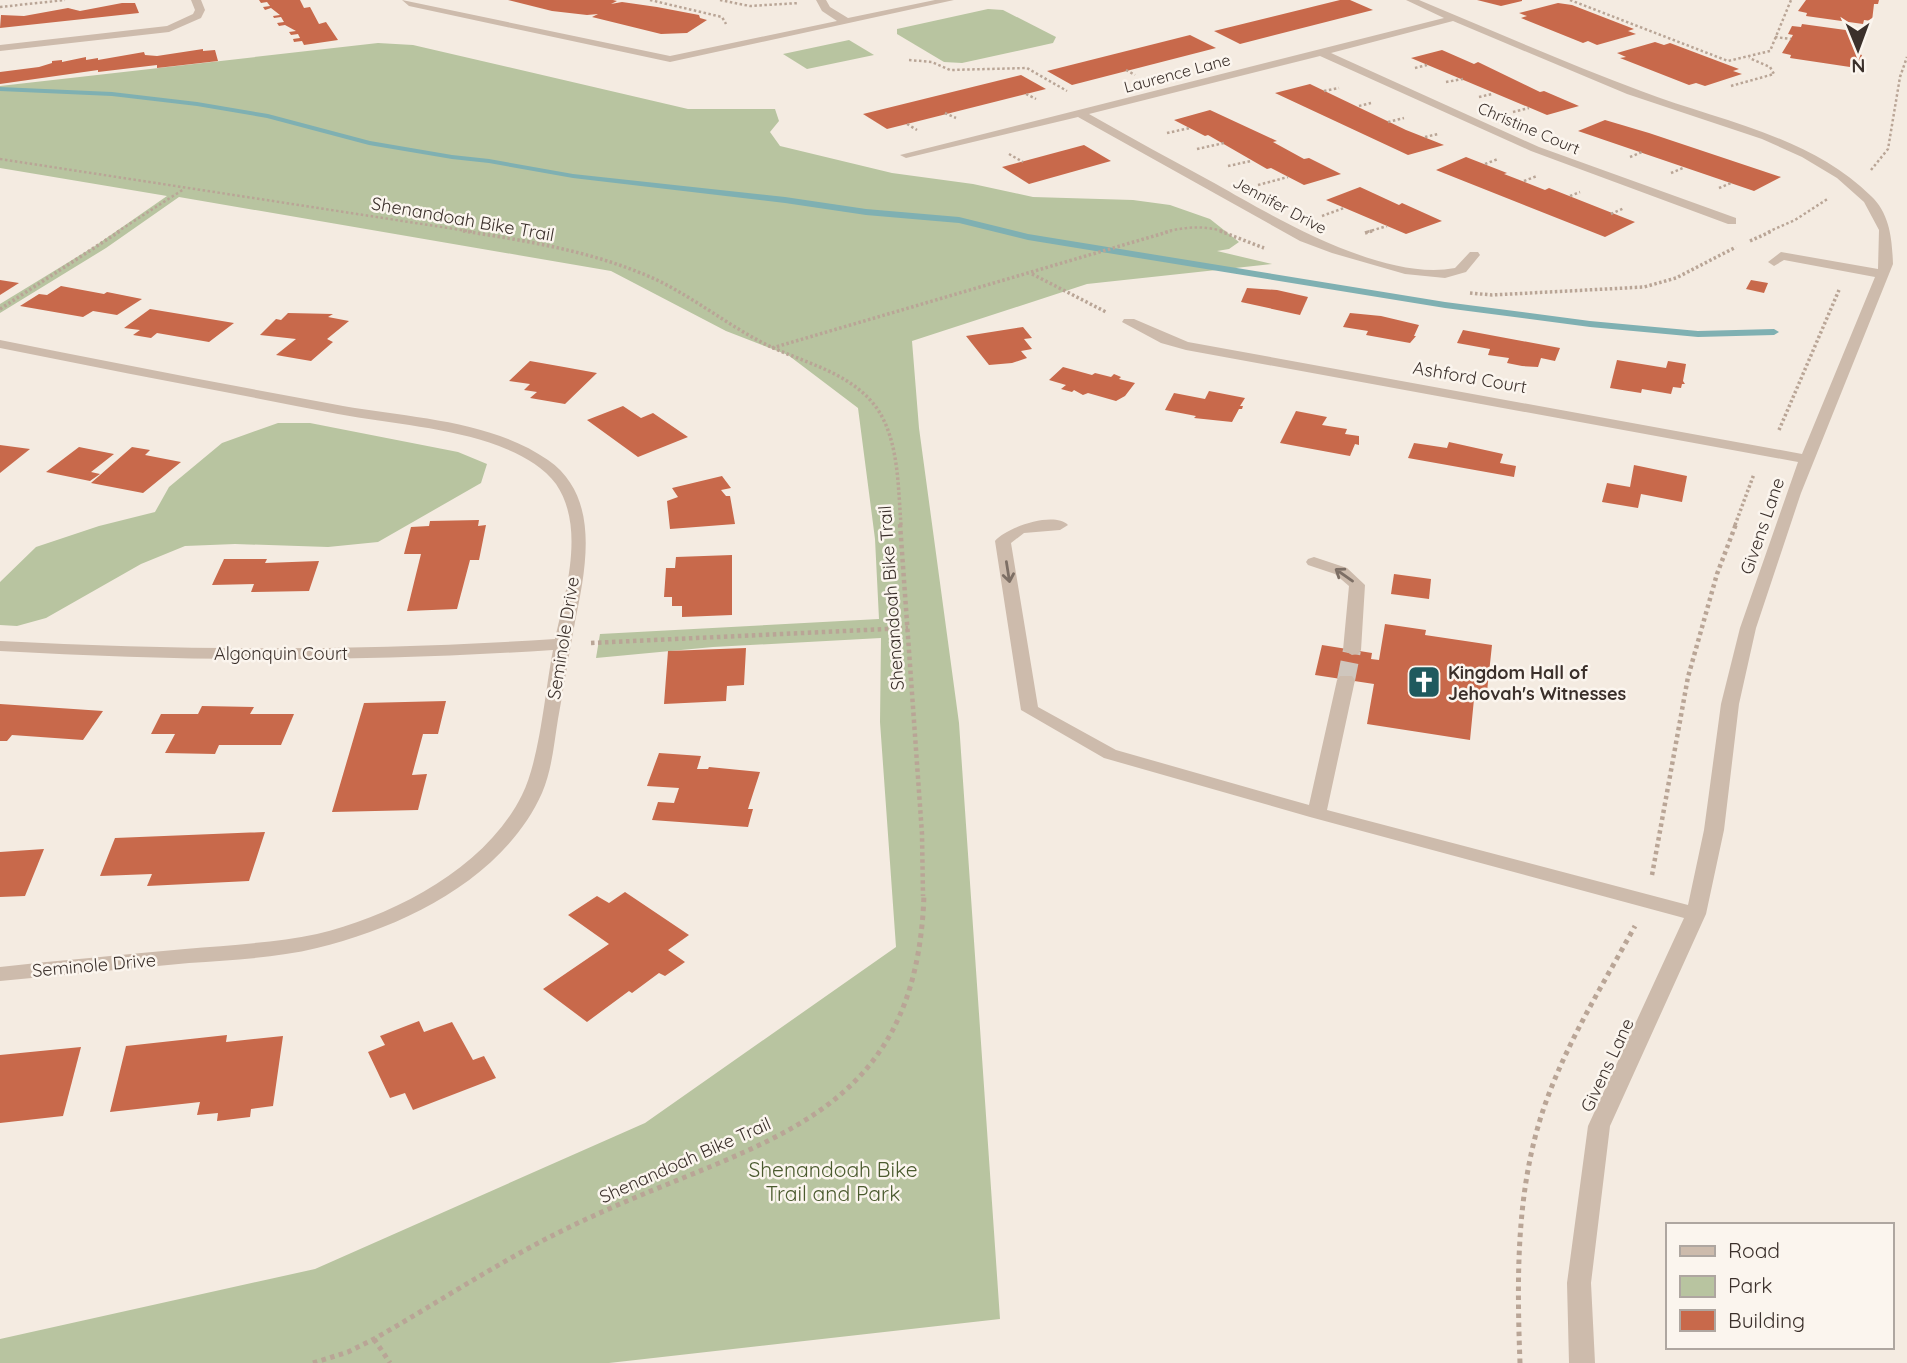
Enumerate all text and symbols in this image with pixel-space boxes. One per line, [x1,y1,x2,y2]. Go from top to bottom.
north arrow [1823,14,1893,84]
street label: Laurence Lane [1122,49,1232,97]
text: N [1851,54,1865,78]
street label: Christine Court [1475,98,1583,158]
street label: Jennifer Drive [1230,172,1330,238]
street label: Shenandoah Bike Trail [370,192,556,246]
street label: Ashford Court [1411,356,1529,398]
street label: Givens Lane [1735,475,1789,577]
street label: Shenandoah Bike Trail [873,505,909,691]
one-way arrow [1002,560,1015,583]
one-way arrow [1335,568,1354,582]
street label: Seminole Drive [542,575,584,701]
street label: Algonquin Court [214,642,348,665]
place label: Kingdom Hall of Jehovah's Witnesses [1448,661,1627,705]
church icon: Kingdom Hall of Jehovah's Witnesses [1405,663,1443,701]
street label: Seminole Drive [31,948,157,982]
street label: Givens Lane [1575,1014,1639,1116]
street label: Shenandoah Bike Trail [596,1112,774,1208]
park label: Shenandoah Bike Trail and Park [748,1156,918,1206]
legend [1666,1223,1893,1349]
text: Road [1728,1237,1780,1263]
text: Park [1728,1272,1772,1298]
text: Building [1728,1307,1805,1333]

